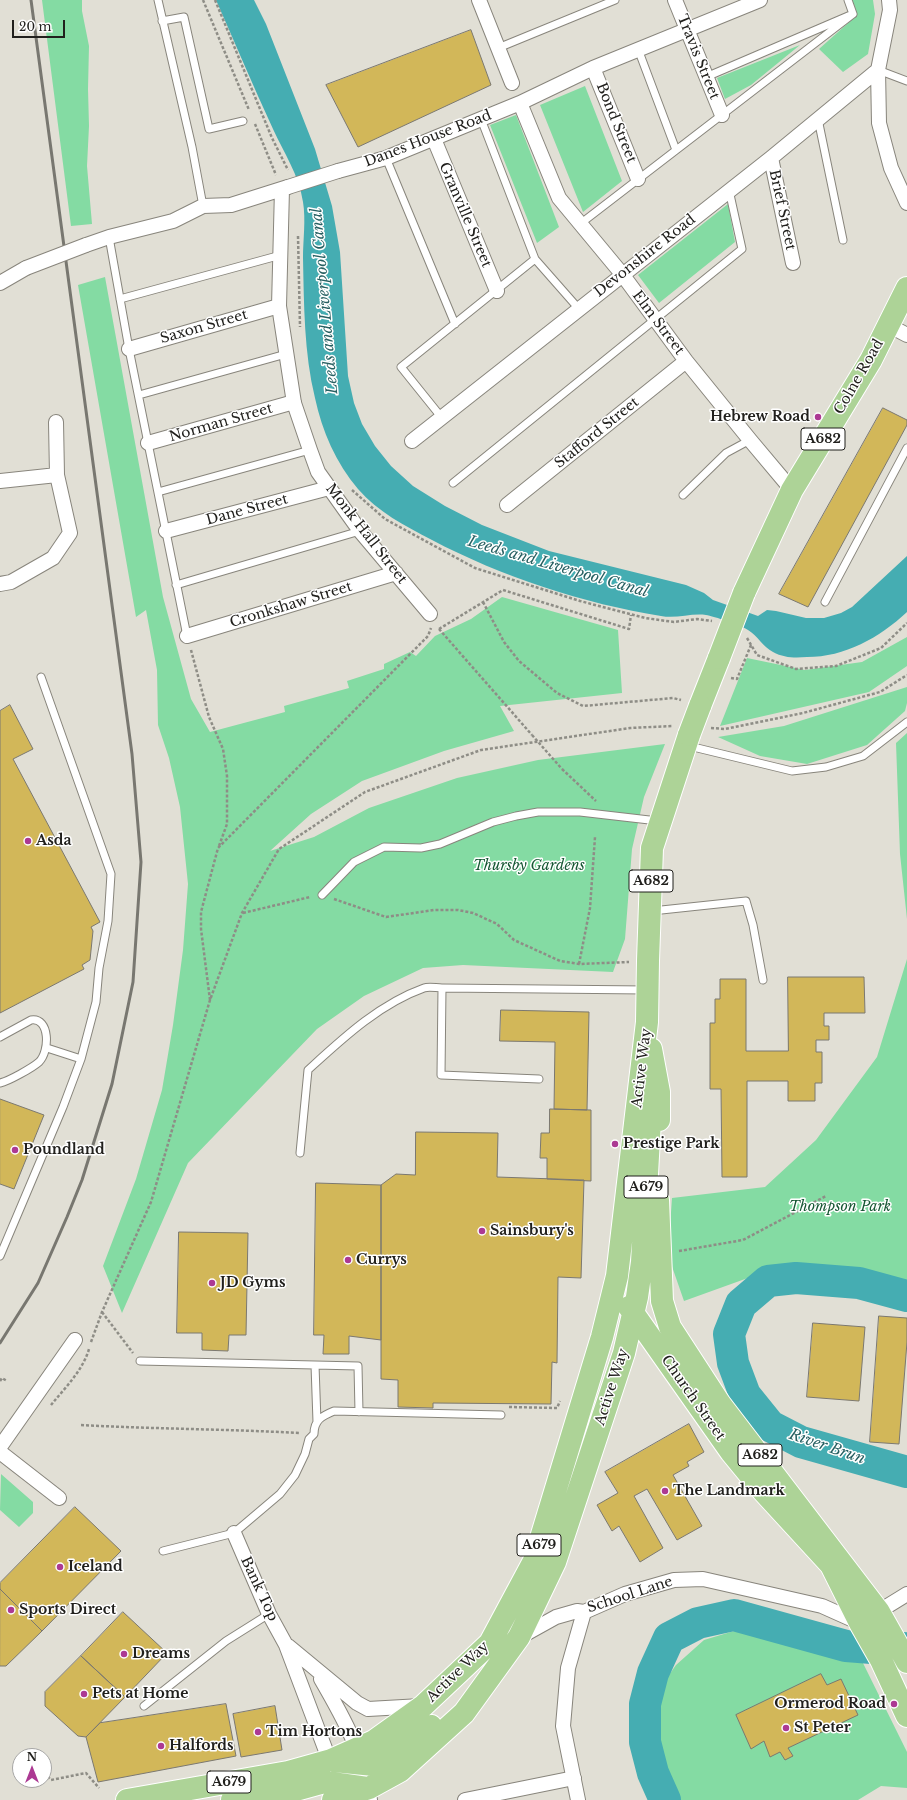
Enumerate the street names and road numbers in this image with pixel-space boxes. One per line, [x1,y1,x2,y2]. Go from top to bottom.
street label: Travis Street [673,12,723,102]
street label: Bond Street [592,80,640,166]
street label: Danes House Road [362,107,494,171]
street label: Granville Street [435,160,495,270]
street label: Brief Street [765,168,799,252]
street label: Devonshire Road [591,211,699,301]
street label: Elm Street [628,288,688,358]
street label: Saxon Street [158,307,250,347]
street label: Colne Road [831,336,887,418]
street label: Stafford Street [552,394,642,472]
street label: Norman Street [167,400,275,446]
road number: A682 [801,428,845,450]
street label: Monk Hall Street [322,481,410,587]
street label: Dane Street [204,491,290,529]
street label: Cronkshaw Street [228,578,354,632]
road number: A682 [629,870,673,892]
street label: Active Way [629,1027,655,1109]
road number: A679 [624,1176,668,1198]
street label: Active Way [592,1346,632,1428]
street label: Church Street [657,1352,729,1444]
road number: A682 [738,1444,782,1466]
road number: A679 [517,1534,561,1556]
street label: Bank Top [237,1554,281,1624]
street label: School Lane [585,1573,675,1617]
street label: Active Way [423,1638,493,1706]
road number: A679 [207,1771,251,1793]

